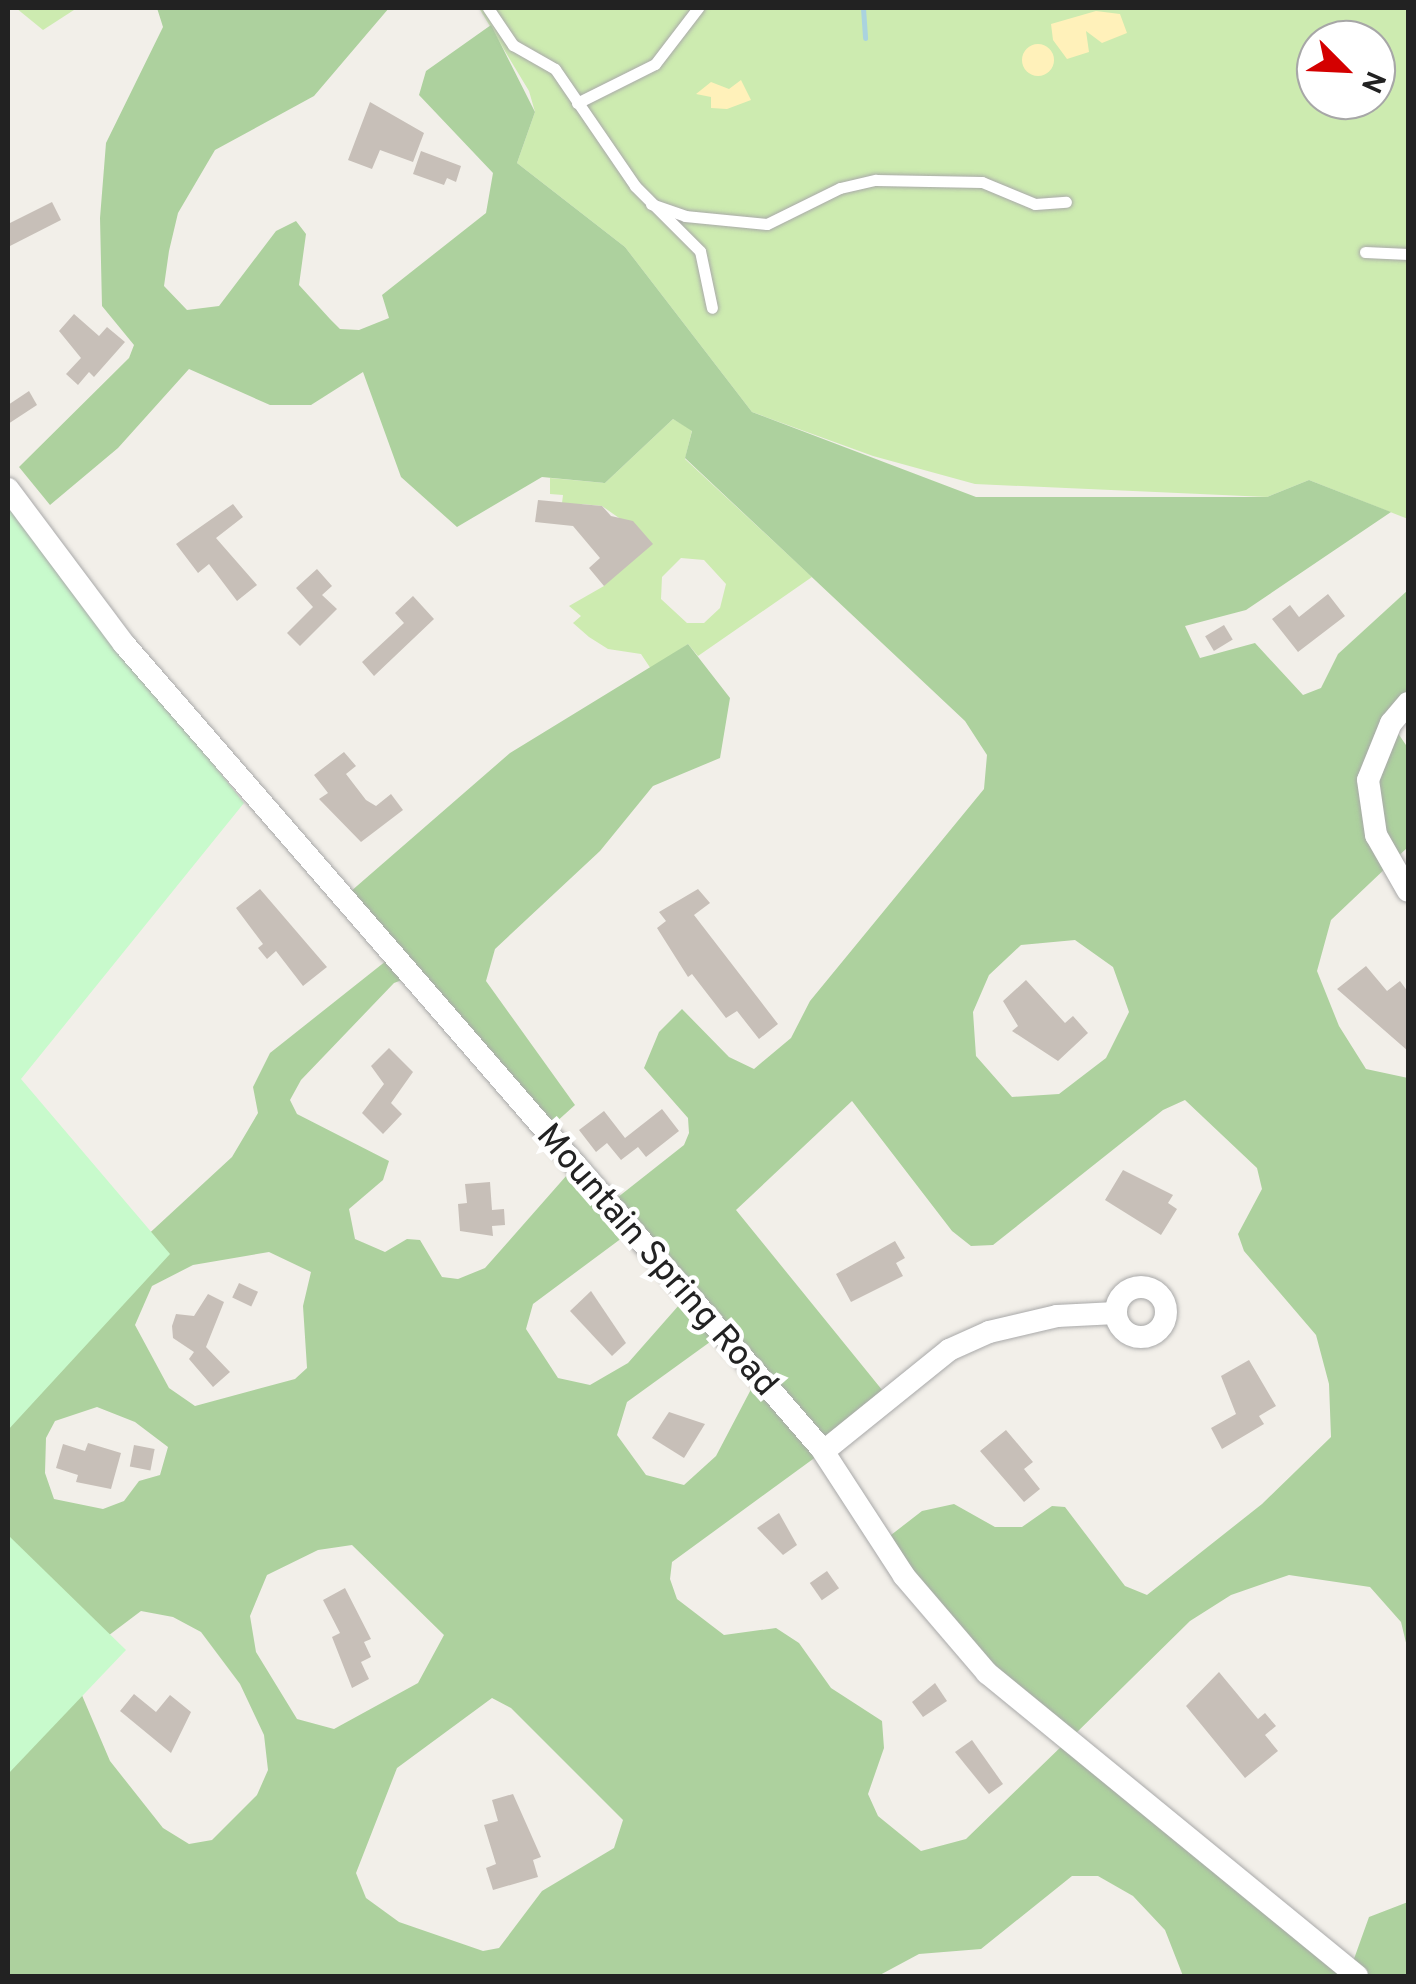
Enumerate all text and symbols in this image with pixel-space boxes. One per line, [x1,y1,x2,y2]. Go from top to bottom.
north arrow [1296,20,1396,120]
text: N [1351,65,1392,98]
street label: Mountain Spring Road [526,1116,786,1406]

